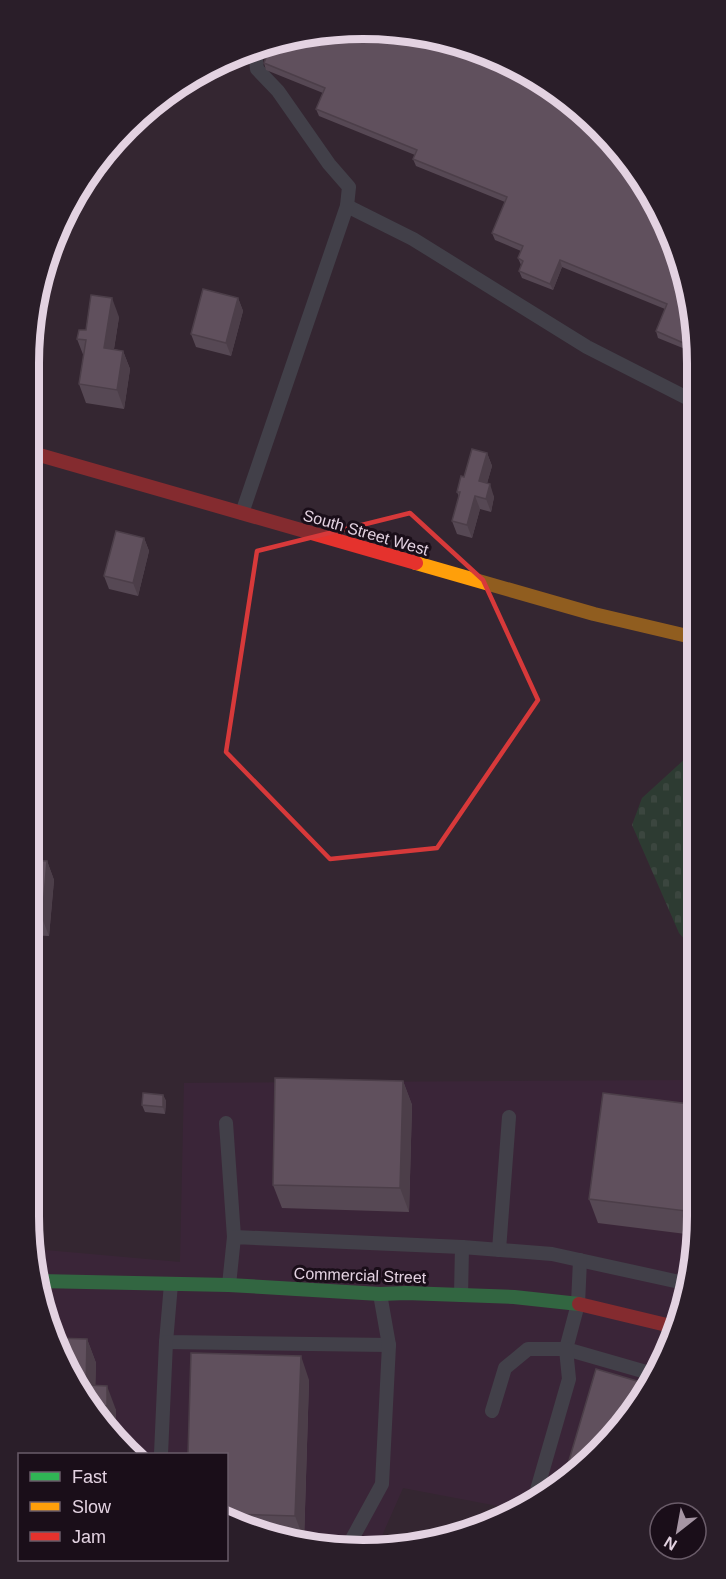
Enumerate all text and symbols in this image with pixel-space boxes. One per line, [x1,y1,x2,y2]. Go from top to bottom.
street label: South Street West [301,506,431,559]
street label: Commercial Street [293,1265,427,1286]
legend [18,1453,228,1561]
text: Fast [72,1467,107,1487]
text: Slow [72,1497,112,1517]
north arrow [648,1501,708,1561]
text: Jam [72,1527,106,1547]
text: N [661,1533,680,1554]

